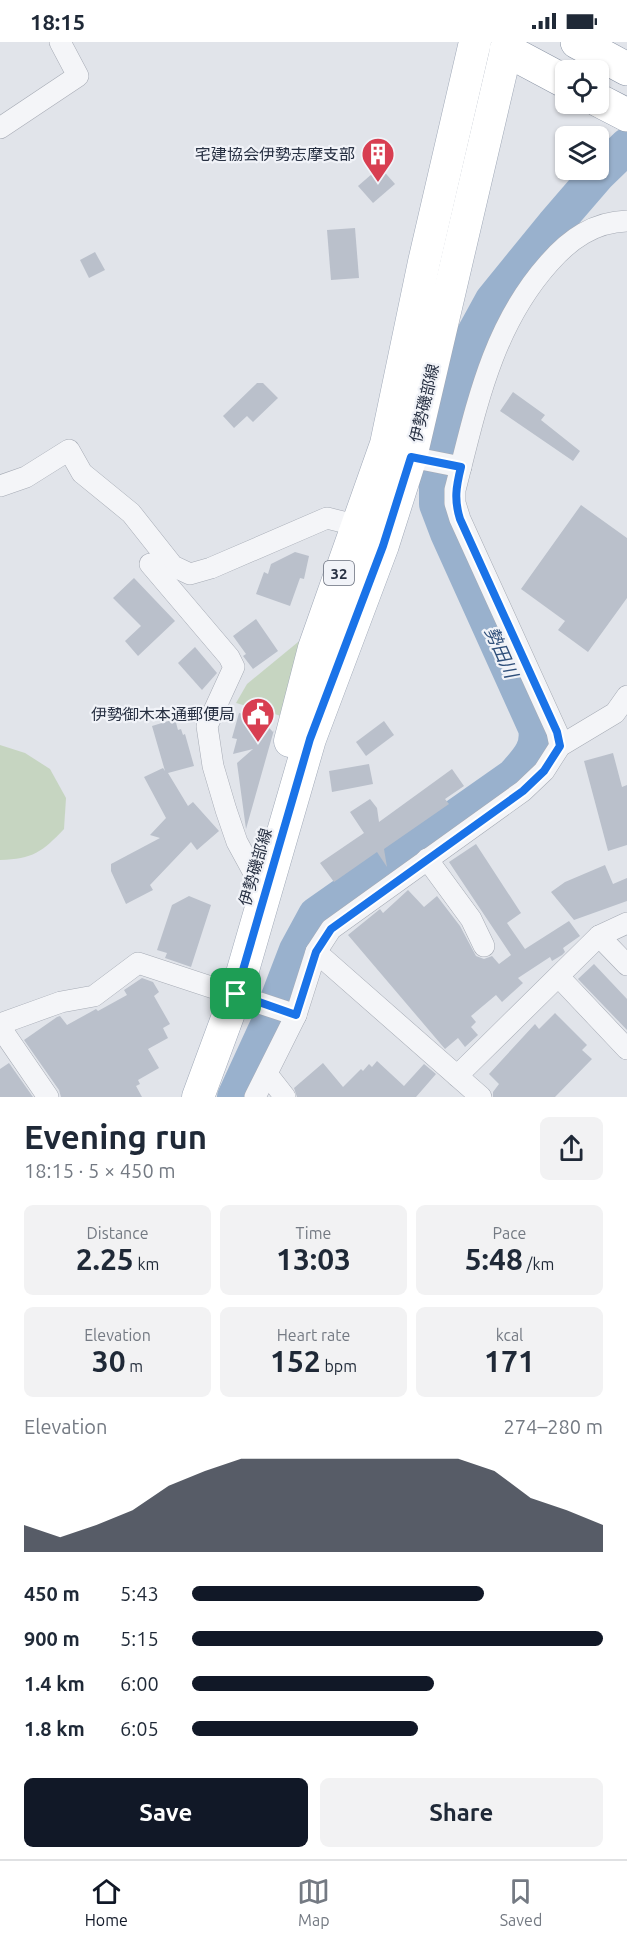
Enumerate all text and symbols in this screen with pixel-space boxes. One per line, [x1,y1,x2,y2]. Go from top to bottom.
text: 18:15 [30,9,85,34]
map controls [555,60,609,180]
button: locate [555,60,609,114]
button: layers [555,126,609,180]
building icon: 宅建協会伊勢志摩支部 [360,136,396,183]
place label: 宅建協会伊勢志摩支部 [195,145,355,163]
street label: 伊勢磯部線 [406,362,442,444]
road number: 32 [324,561,354,585]
water label: 勢田川 [482,623,523,683]
public building icon: 伊勢御木本通郵便局 [240,696,276,743]
place label: 伊勢御木本通郵便局 [91,705,235,723]
street label: 伊勢磯部線 [235,826,275,908]
pin [210,968,261,1019]
icon: arrive [219,977,252,1010]
button: share [540,1117,603,1180]
text: Evening run [24,1118,207,1155]
text: 18:15 · 5 × 450 m [24,1159,176,1182]
text: Distance [87,1224,148,1242]
text: Time [296,1224,331,1242]
text: Pace [493,1224,526,1242]
text: 2.25 [76,1242,134,1276]
text: 13:03 [276,1242,351,1276]
text: 5:48 [465,1242,523,1276]
text: km [134,1255,159,1273]
text: /km [523,1255,554,1273]
text: Elevation [84,1326,151,1344]
text: Heart rate [277,1326,350,1344]
text: kcal [496,1326,523,1344]
text: 30 [92,1344,126,1378]
text: 152 [270,1344,321,1378]
text: 171 [484,1344,535,1378]
text: m [126,1357,143,1375]
text: bpm [321,1357,357,1375]
text: Elevation [24,1415,107,1438]
text: 274–280 m [504,1415,603,1438]
text: 450 m [24,1582,80,1605]
text: 5:43 [120,1582,159,1605]
text: 900 m [24,1627,80,1650]
text: 5:15 [120,1627,159,1650]
text: 1.4 km [24,1672,85,1695]
text: 6:00 [120,1672,159,1695]
text: 1.8 km [24,1717,85,1740]
text: 6:05 [120,1717,159,1740]
button: Save [24,1778,308,1847]
button: Share [320,1778,603,1847]
tab: Home [85,1875,128,1929]
tab: Map [297,1875,330,1929]
tab: Saved [500,1875,542,1929]

